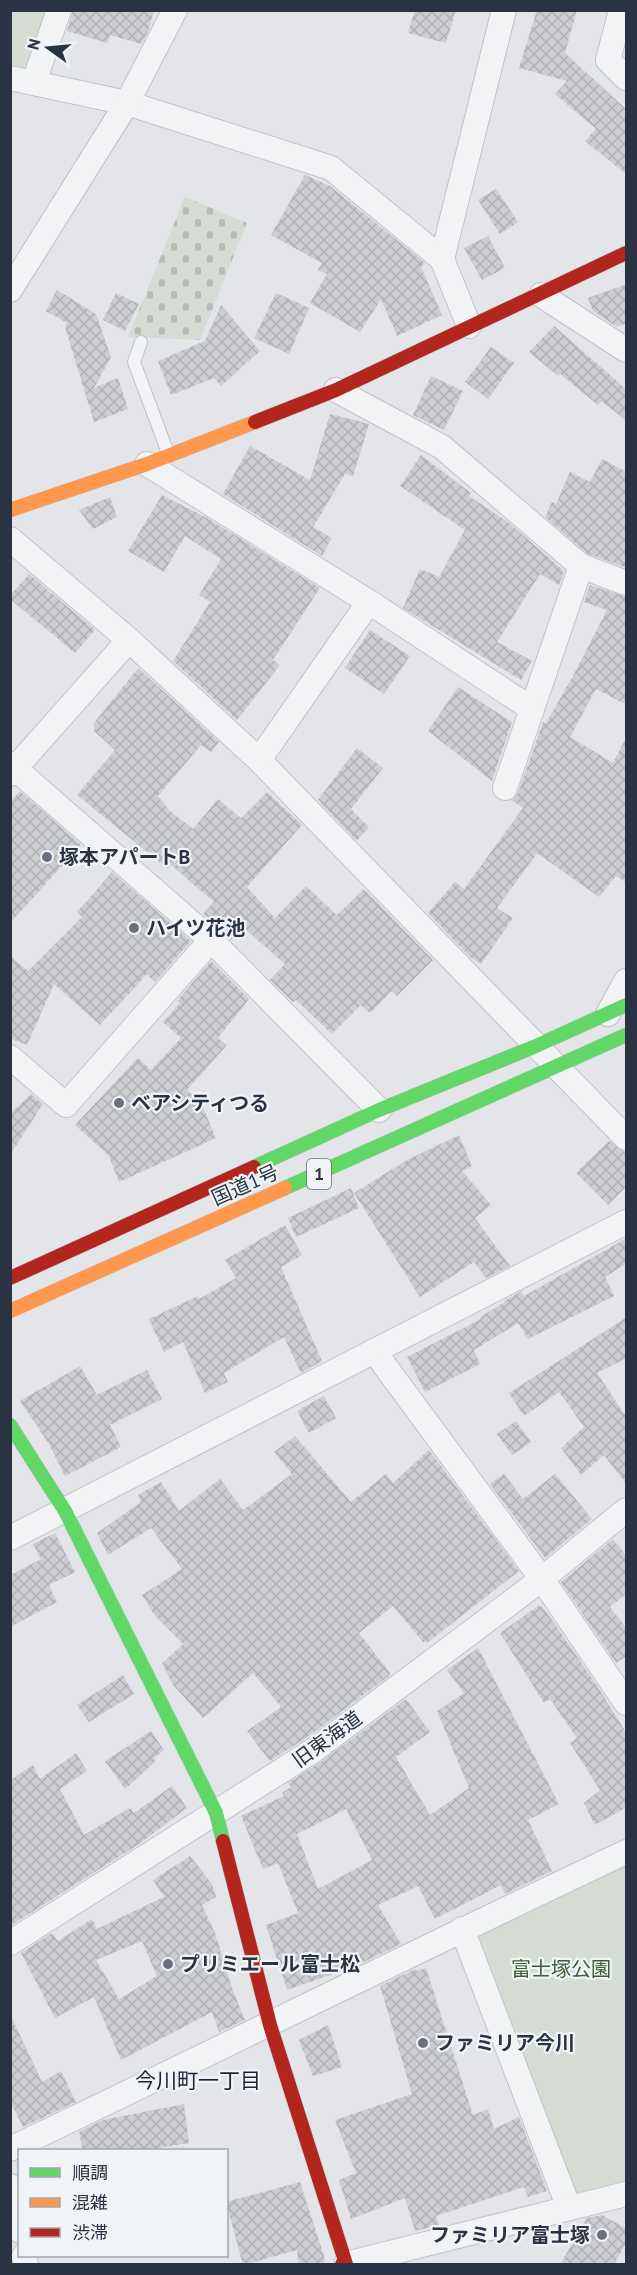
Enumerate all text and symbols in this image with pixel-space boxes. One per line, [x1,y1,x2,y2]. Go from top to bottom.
north arrow [18,18,78,78]
text: N [22,36,45,52]
place label: 塚本アパートB [59,844,191,870]
marker: 塚本アパートB [40,850,54,864]
place label: ハイツ花池 [146,915,246,941]
marker: ハイツ花池 [127,921,141,935]
place label: ベアシティつる [131,1090,269,1116]
marker: ベアシティつる [112,1096,126,1110]
street label: 国道1号 [207,1159,283,1211]
road number: 1 [307,1159,331,1189]
street label: 旧東海道 [287,1705,367,1773]
place label: プリミエール富士松 [180,1951,360,1977]
park label: 富士塚公園 [511,1956,611,1982]
marker: プリミエール富士松 [161,1957,175,1971]
place label: ファミリア今川 [435,2030,575,2056]
marker: ファミリア今川 [416,2036,430,2050]
district label: 今川町一丁目 [135,2067,261,2094]
legend [18,2149,228,2257]
text: 順調 [72,2161,108,2184]
text: 混雑 [72,2191,108,2214]
text: 渋滞 [72,2221,108,2244]
place label: ファミリア富士塚 [430,2222,590,2248]
marker: ファミリア富士塚 [595,2228,609,2242]

